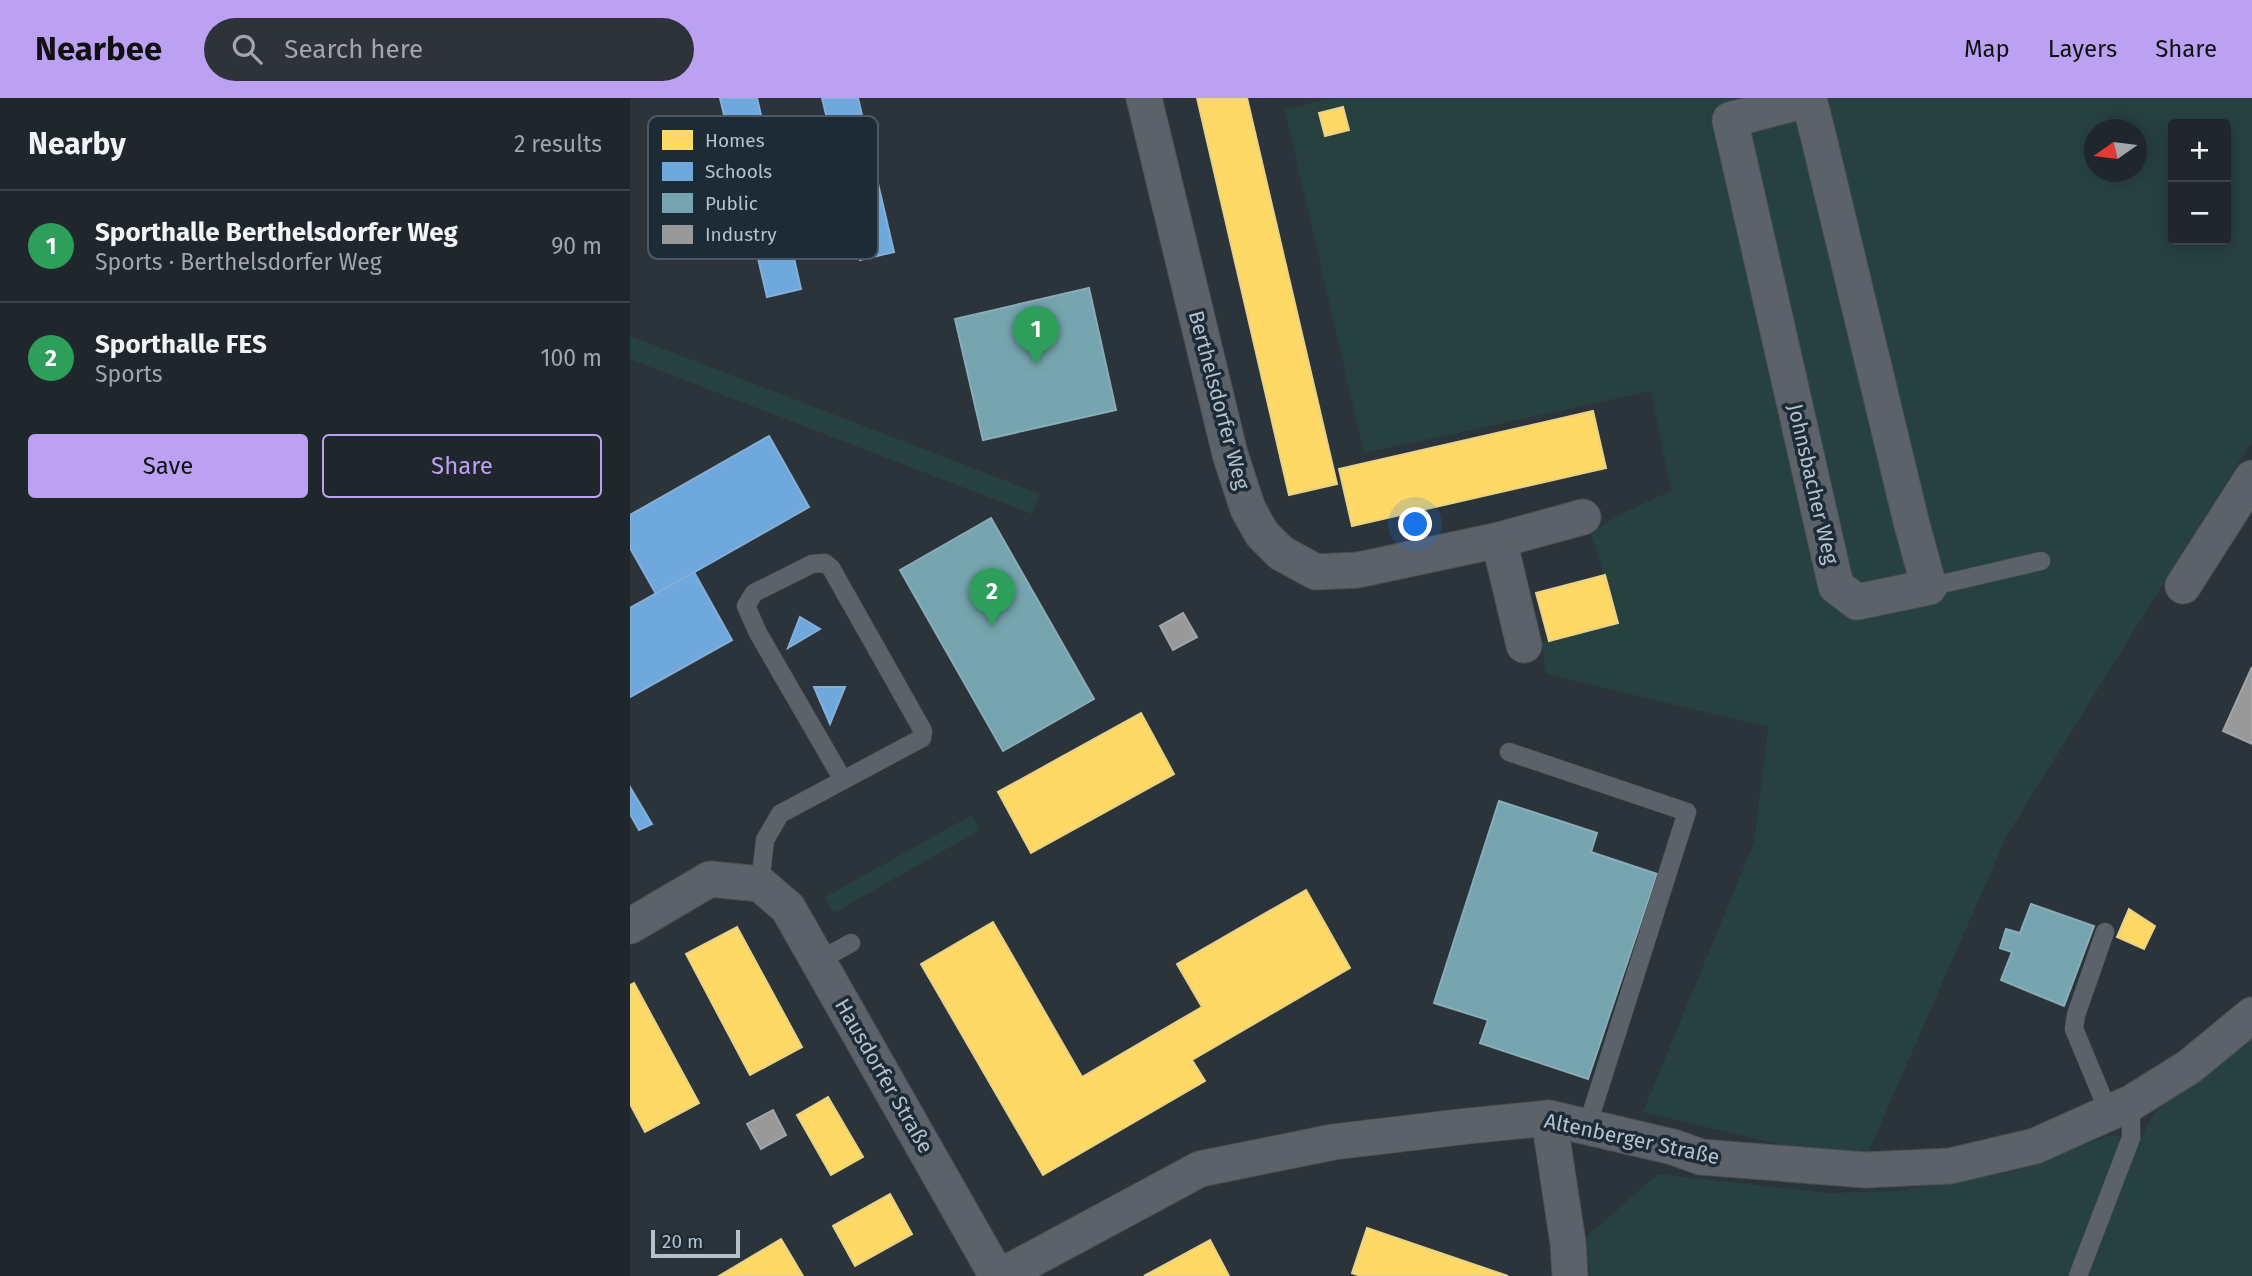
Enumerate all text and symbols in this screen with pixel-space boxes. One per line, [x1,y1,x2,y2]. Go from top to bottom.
search box [204,18,694,81]
text: Nearbee [35,29,162,69]
icon: search [228,30,266,68]
text: Search here [284,34,423,65]
text: Map [1964,35,2010,63]
text: Layers [2048,35,2117,63]
text: Share [2155,35,2217,63]
legend [648,116,878,259]
north arrow [2084,119,2147,182]
map controls [2168,119,2231,245]
button: + [2168,119,2231,182]
text: Nearby [28,126,126,162]
text: Homes [705,129,765,152]
text: 2 results [514,130,602,158]
text: Schools [705,160,772,183]
button: − [2168,182,2231,245]
text: Public [705,192,758,215]
text: Sporthalle Berthelsdorfer Weg [95,217,458,248]
text: Industry [705,223,777,246]
text: 1 [46,232,56,260]
text: 90 m [551,232,602,260]
text: Sports · Berthelsdorfer Weg [95,248,382,276]
pin: 1 [1013,306,1059,364]
street label: Berthelsdorfer Weg [1183,308,1255,492]
text: Sporthalle FES [95,329,267,360]
text: 2 [45,344,57,372]
text: 100 m [541,344,602,372]
text: Sports [95,360,163,388]
street label: Johnsbacher Weg [1782,401,1844,567]
button: Save [28,434,308,498]
button: Share [322,434,602,498]
your location [1398,507,1432,541]
pin: 2 [969,568,1015,626]
street label: Hausdorfer Straße [829,994,939,1158]
street label: Altenberger Straße [1542,1108,1722,1170]
scale bar [651,1227,740,1259]
text: 20 m [662,1230,703,1253]

